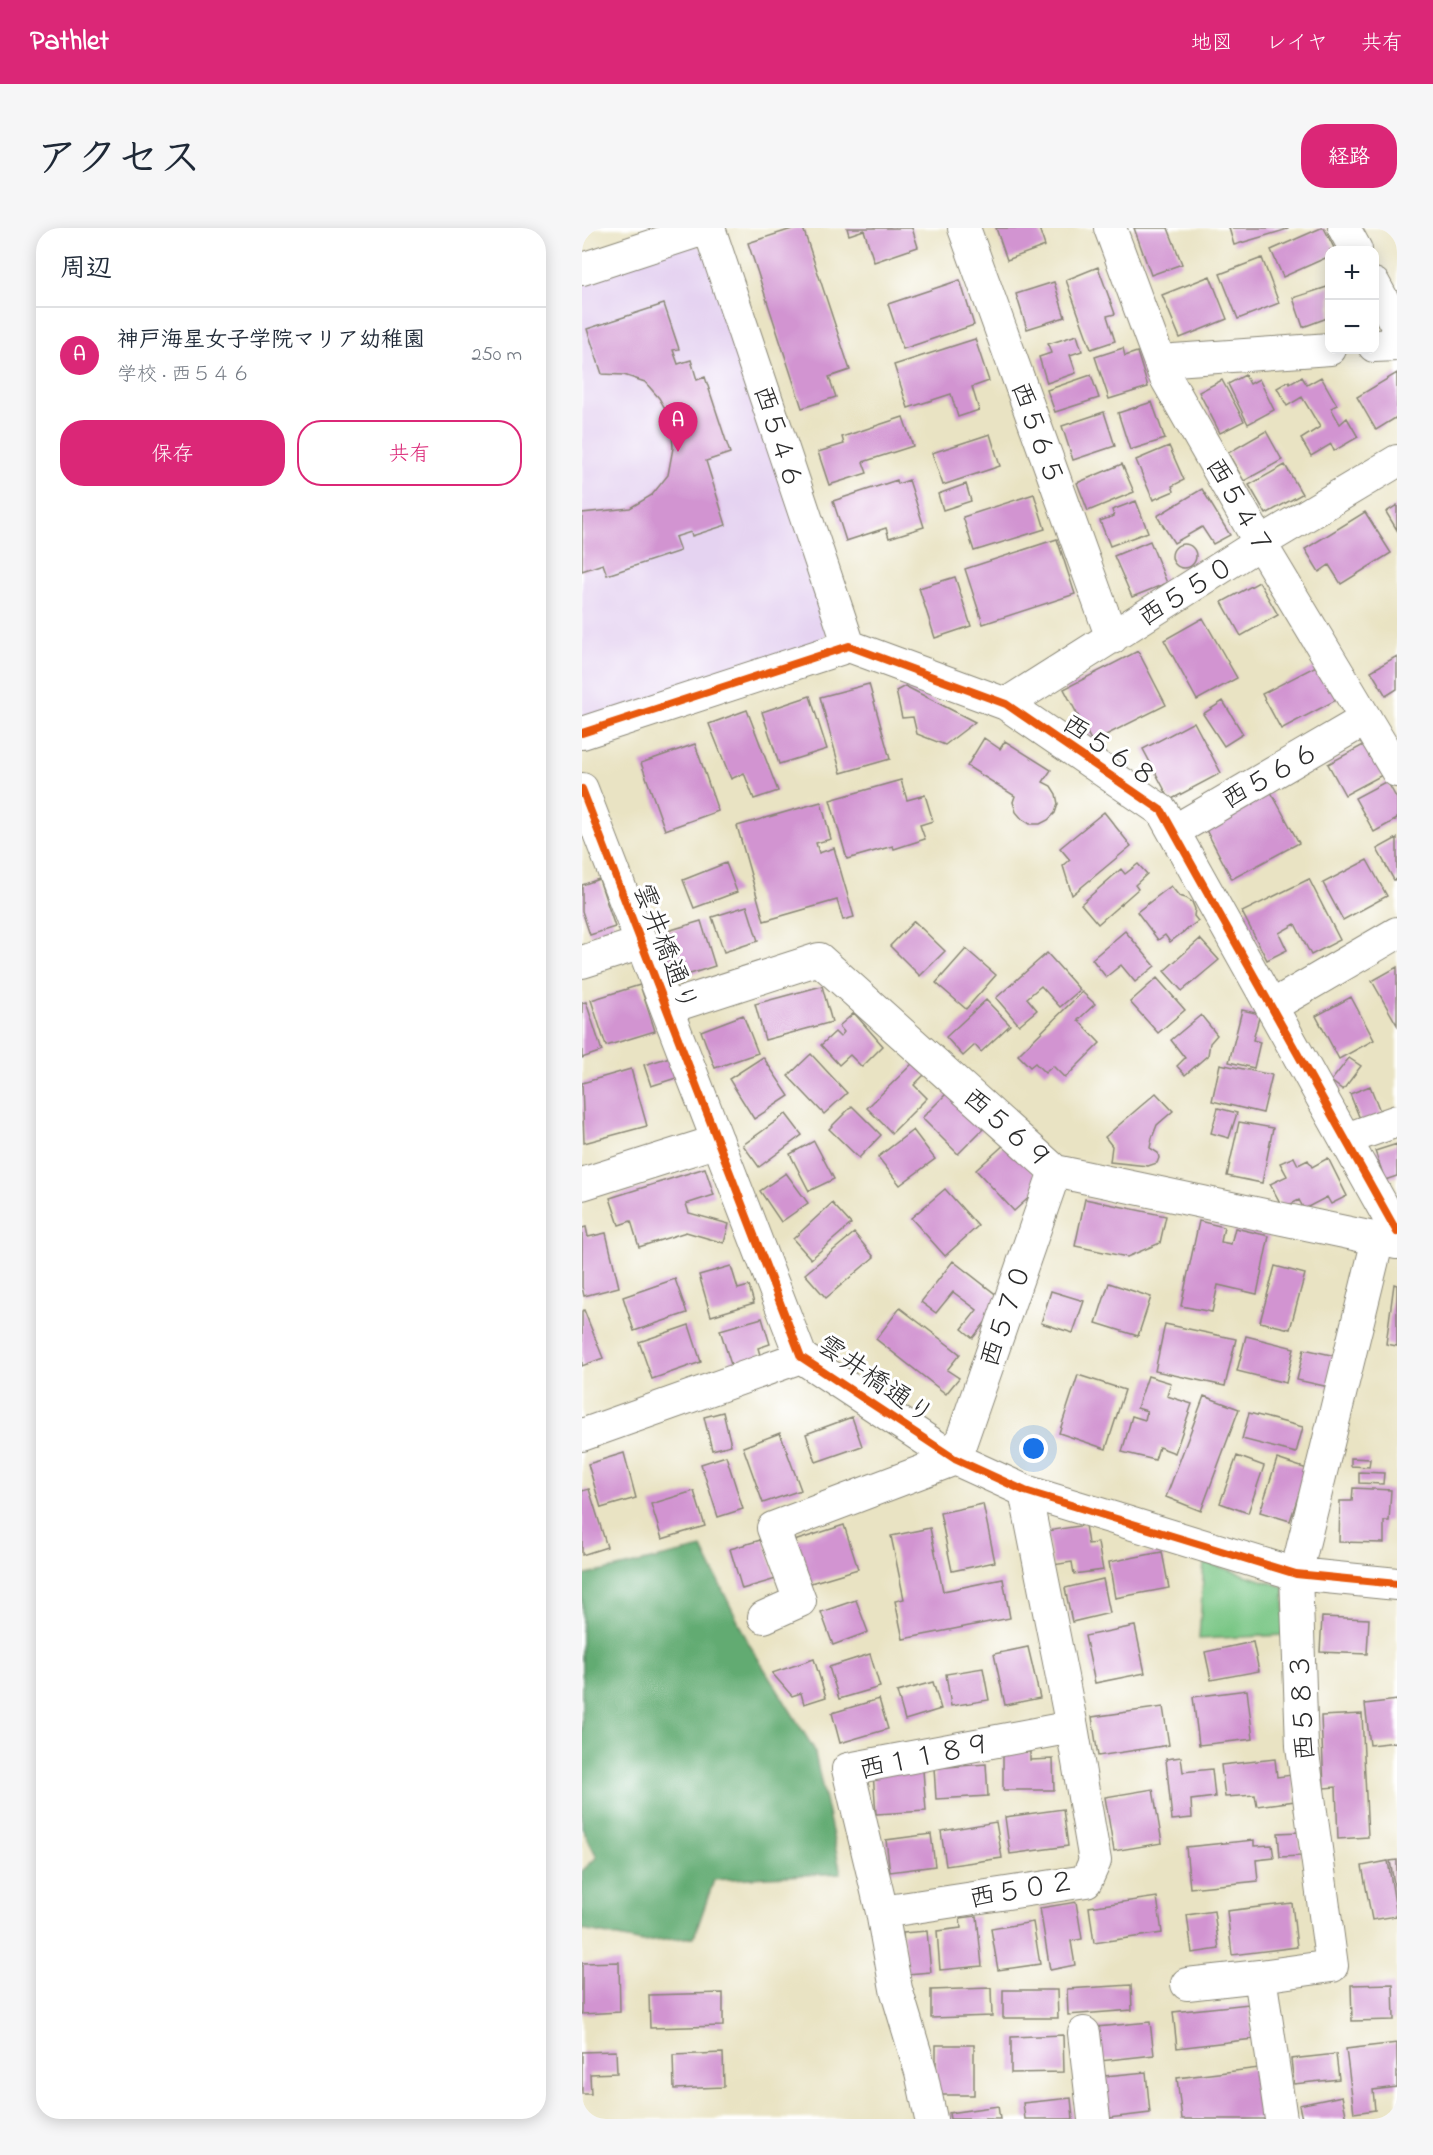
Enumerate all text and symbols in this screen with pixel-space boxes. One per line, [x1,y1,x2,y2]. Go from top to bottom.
text: Pathlet [30,22,109,63]
text: 地図 [1191,29,1233,59]
text: レイヤ [1266,29,1328,59]
text: 共有 [1361,29,1403,59]
button: 経路 [1301,124,1397,188]
text: アクセス [36,130,201,191]
map controls [1325,246,1379,354]
button: + [1325,246,1379,300]
text: 周辺 [60,251,112,289]
button: − [1325,300,1379,354]
text: 神戸海星女子学院マリア幼稚園 [117,325,425,357]
text: A [73,341,86,370]
text: 250 m [471,341,522,370]
text: 学校 · 西５４６ [117,361,251,390]
street label: 西５６５ [999,376,1072,491]
street label: 西５４６ [741,380,812,495]
pin: A [658,402,698,452]
button: 保存 [60,420,285,486]
button: 共有 [297,420,522,486]
street label: 西５４７ [1194,451,1282,564]
street label: 西５５０ [1131,548,1243,638]
street label: 西５６８ [1053,706,1164,798]
street label: 西５６６ [1215,733,1328,821]
street label: 雲井橋通り [621,878,706,1018]
street label: 西５６９ [953,1080,1060,1180]
street label: 西５７０ [971,1258,1043,1373]
street label: 雲井橋通り [808,1326,941,1436]
your location [1019,1434,1048,1463]
street label: 西５８３ [1282,1652,1327,1762]
street label: 西１１８９ [855,1725,996,1792]
street label: 西５０２ [966,1863,1079,1920]

